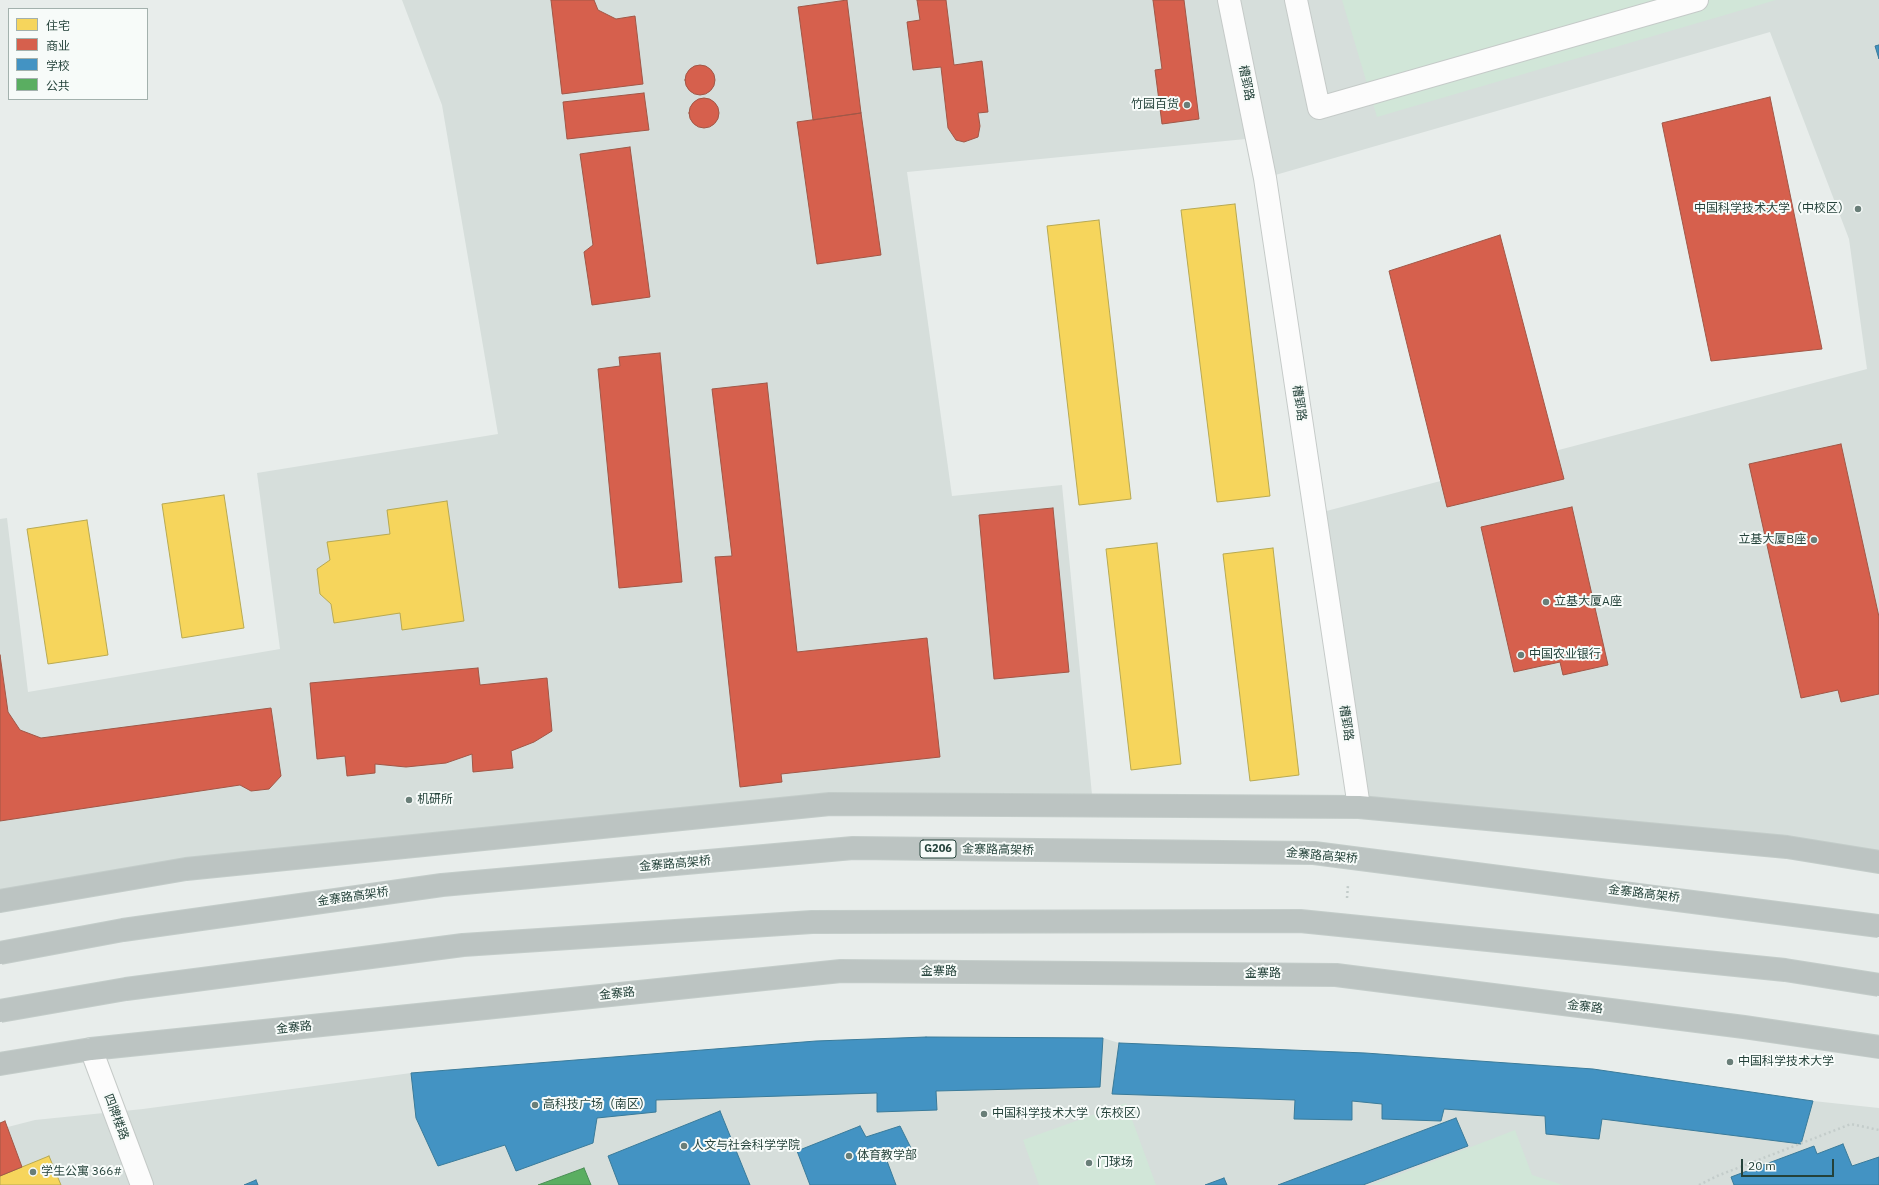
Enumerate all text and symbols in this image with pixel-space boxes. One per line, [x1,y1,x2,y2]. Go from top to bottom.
legend [8,8,148,100]
text: 住宅 [46,18,70,33]
text: 商业 [46,38,70,53]
text: 学校 [46,58,70,73]
street label: 槽郢路 [1235,64,1257,102]
text: 公共 [46,78,70,93]
place label: 竹园百货 [1131,98,1179,112]
marker: 竹园百货 [1182,100,1192,110]
place label: 中国科学技术大学（中校区） [1694,202,1850,216]
marker: 中国科学技术大学（中校区） [1853,204,1863,214]
street label: 槽郢路 [1289,384,1309,422]
place label: 立基大厦B座 [1738,533,1806,547]
marker: 立基大厦B座 [1809,535,1819,545]
place label: 立基大厦A座 [1554,595,1622,609]
marker: 立基大厦A座 [1541,597,1551,607]
place label: 中国农业银行 [1529,648,1601,662]
marker: 中国农业银行 [1516,650,1526,660]
street label: 槽郢路 [1336,704,1356,742]
place label: 机研所 [417,793,453,807]
marker: 机研所 [404,795,414,805]
road number: G206 [920,840,956,858]
street label: 金寨路高架桥 [962,842,1034,858]
street label: 金寨路高架桥 [1286,846,1358,866]
street label: 金寨路高架桥 [639,854,711,874]
street label: 金寨路高架桥 [1607,882,1681,906]
street label: 金寨路高架桥 [316,885,390,909]
street label: 金寨路 [921,965,957,979]
street label: 金寨路 [1245,967,1281,981]
street label: 金寨路 [598,985,636,1003]
street label: 金寨路 [1566,998,1604,1016]
street label: 金寨路 [275,1019,313,1037]
place label: 中国科学技术大学 [1738,1055,1834,1069]
marker: 中国科学技术大学 [1725,1057,1735,1067]
street label: 四牌楼路 [101,1092,131,1142]
place label: 高科技广场（南区） [543,1098,651,1112]
marker: 高科技广场（南区） [530,1100,540,1110]
place label: 中国科学技术大学（东校区） [992,1107,1148,1121]
marker: 中国科学技术大学（东校区） [979,1109,989,1119]
place label: 人文与社会科学学院 [692,1139,800,1153]
marker: 人文与社会科学学院 [679,1141,689,1151]
place label: 体育教学部 [857,1149,917,1163]
marker: 体育教学部 [844,1151,854,1161]
scale bar [1743,1151,1836,1177]
place label: 门球场 [1097,1156,1133,1170]
marker: 门球场 [1084,1158,1094,1168]
text: 20 m [1748,1158,1776,1173]
place label: 学生公寓 366# [41,1165,122,1179]
marker: 学生公寓 366# [28,1167,38,1177]

